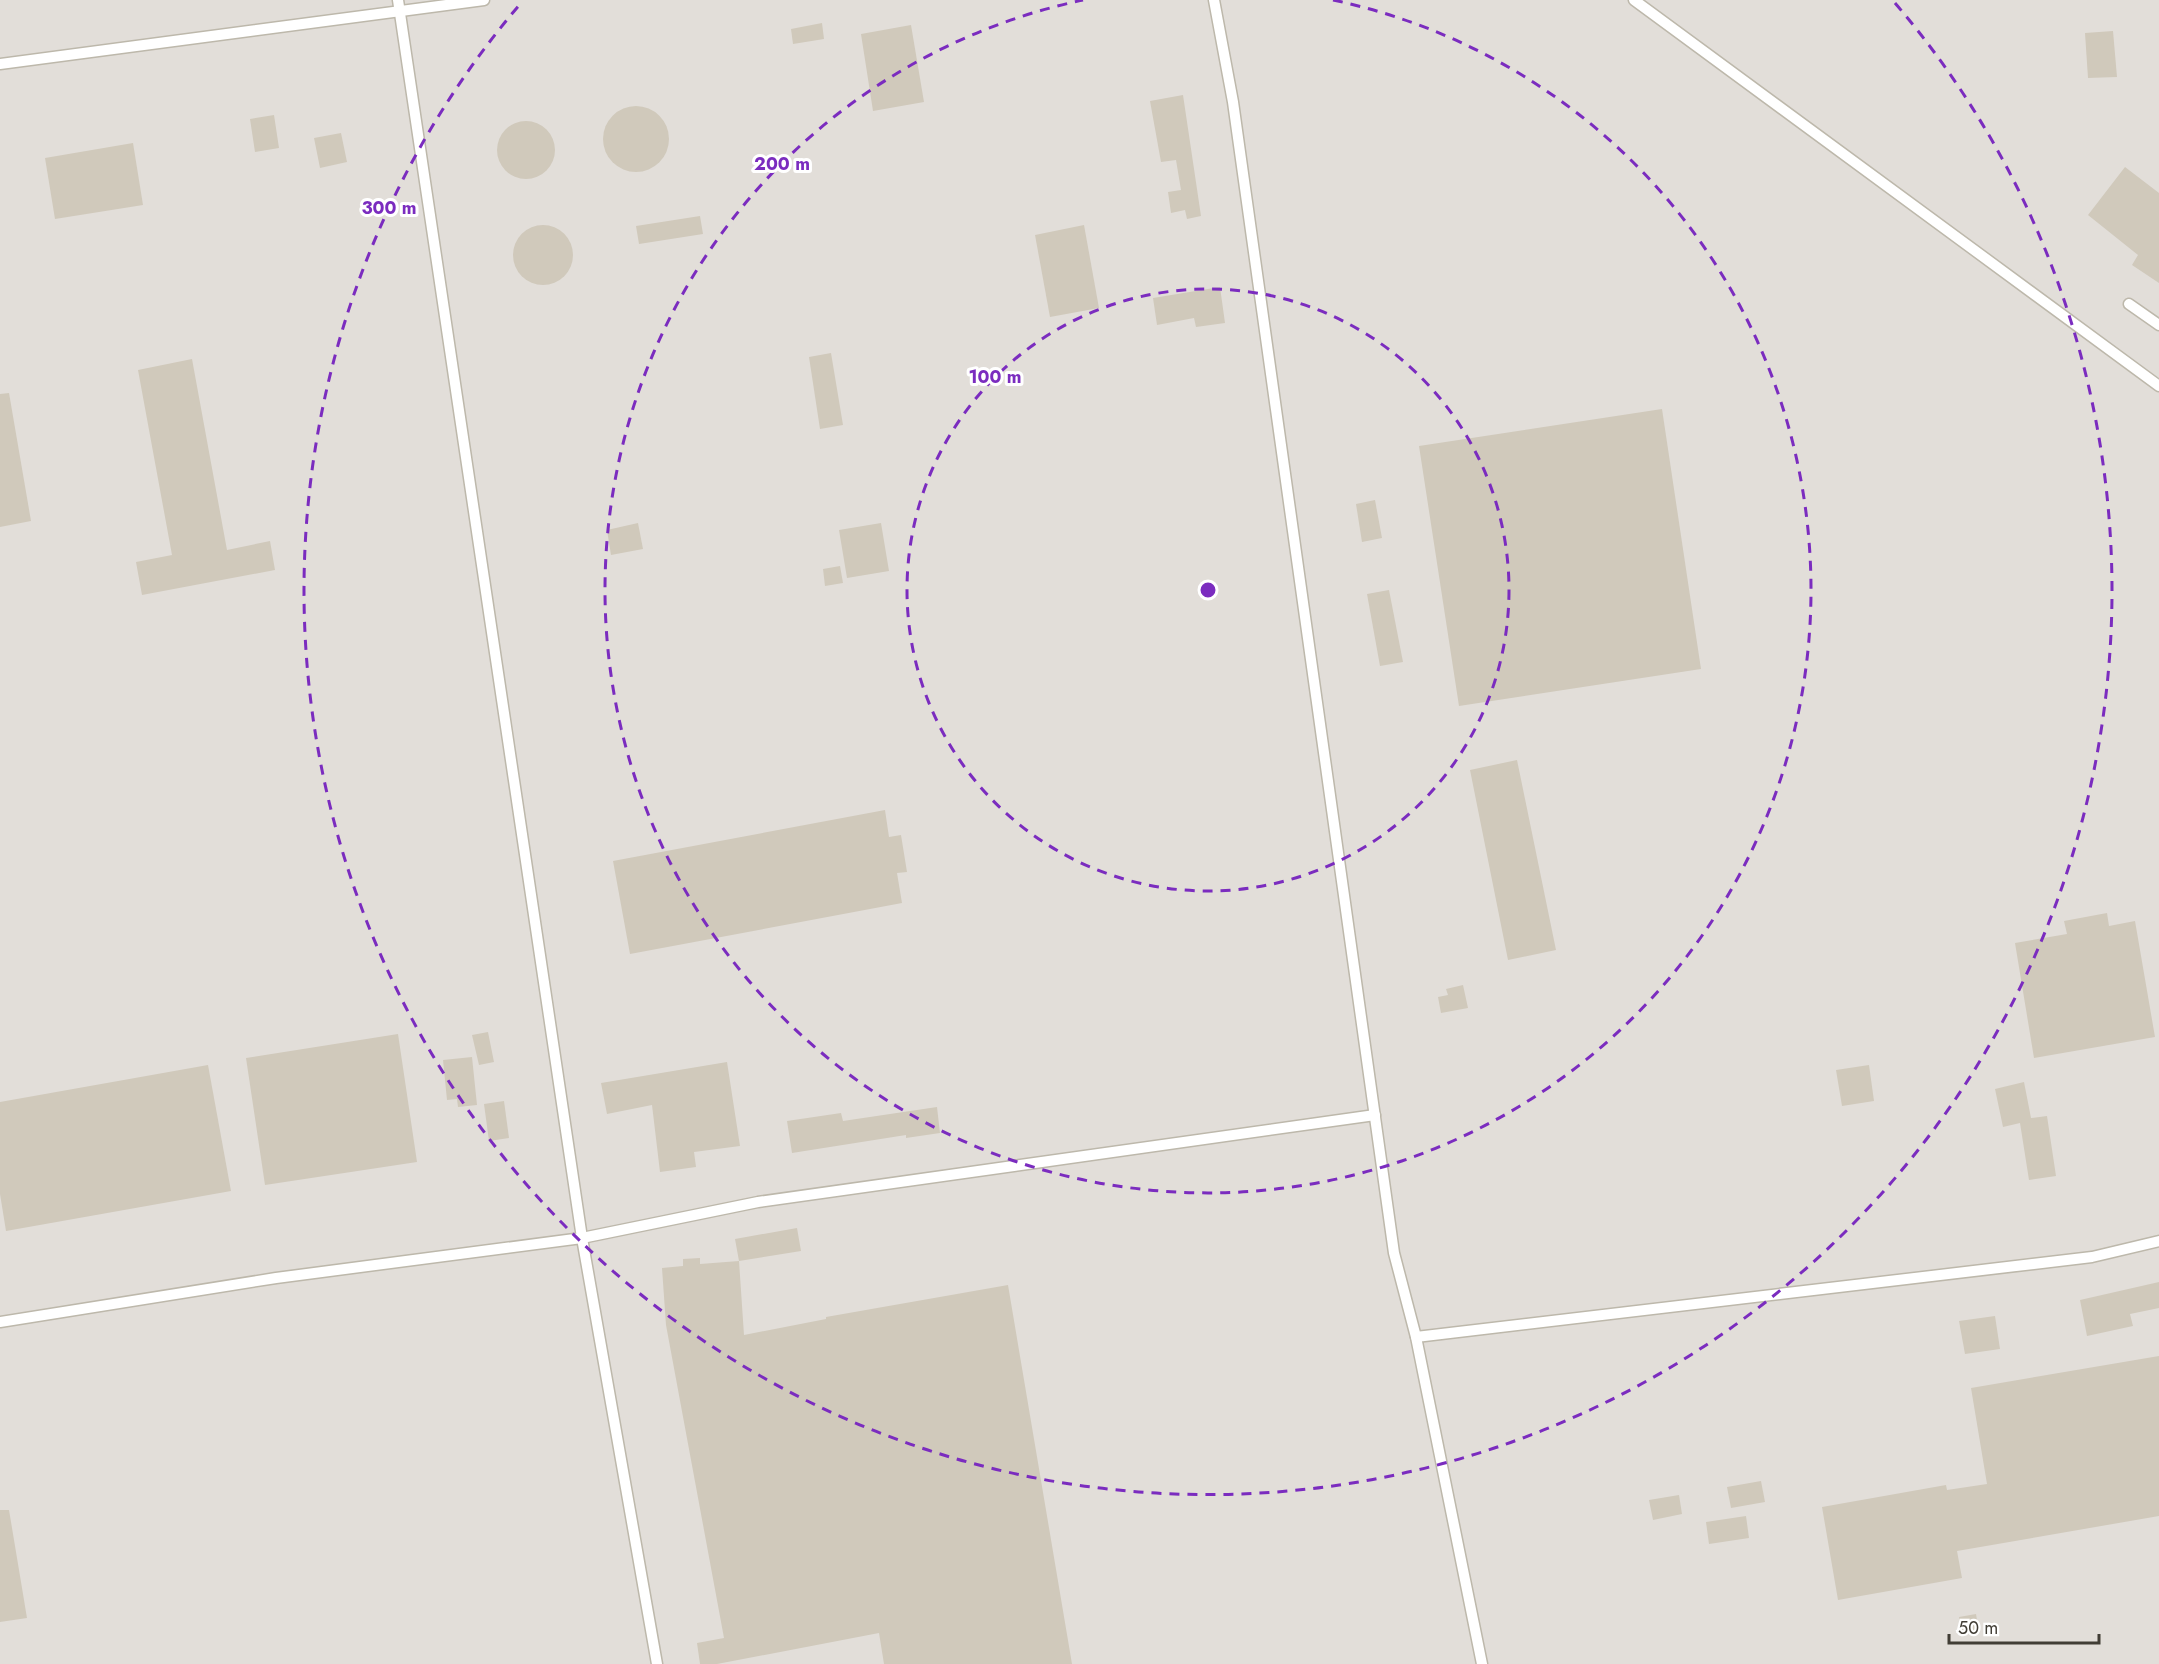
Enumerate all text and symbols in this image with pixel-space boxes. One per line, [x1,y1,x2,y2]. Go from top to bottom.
text: 200 m [754,151,810,177]
text: 300 m [361,195,417,221]
text: 100 m [968,364,1022,390]
centre of rings [1198,580,1218,600]
scale bar [1949,1607,2099,1645]
text: 50 m [1958,1615,1998,1641]

